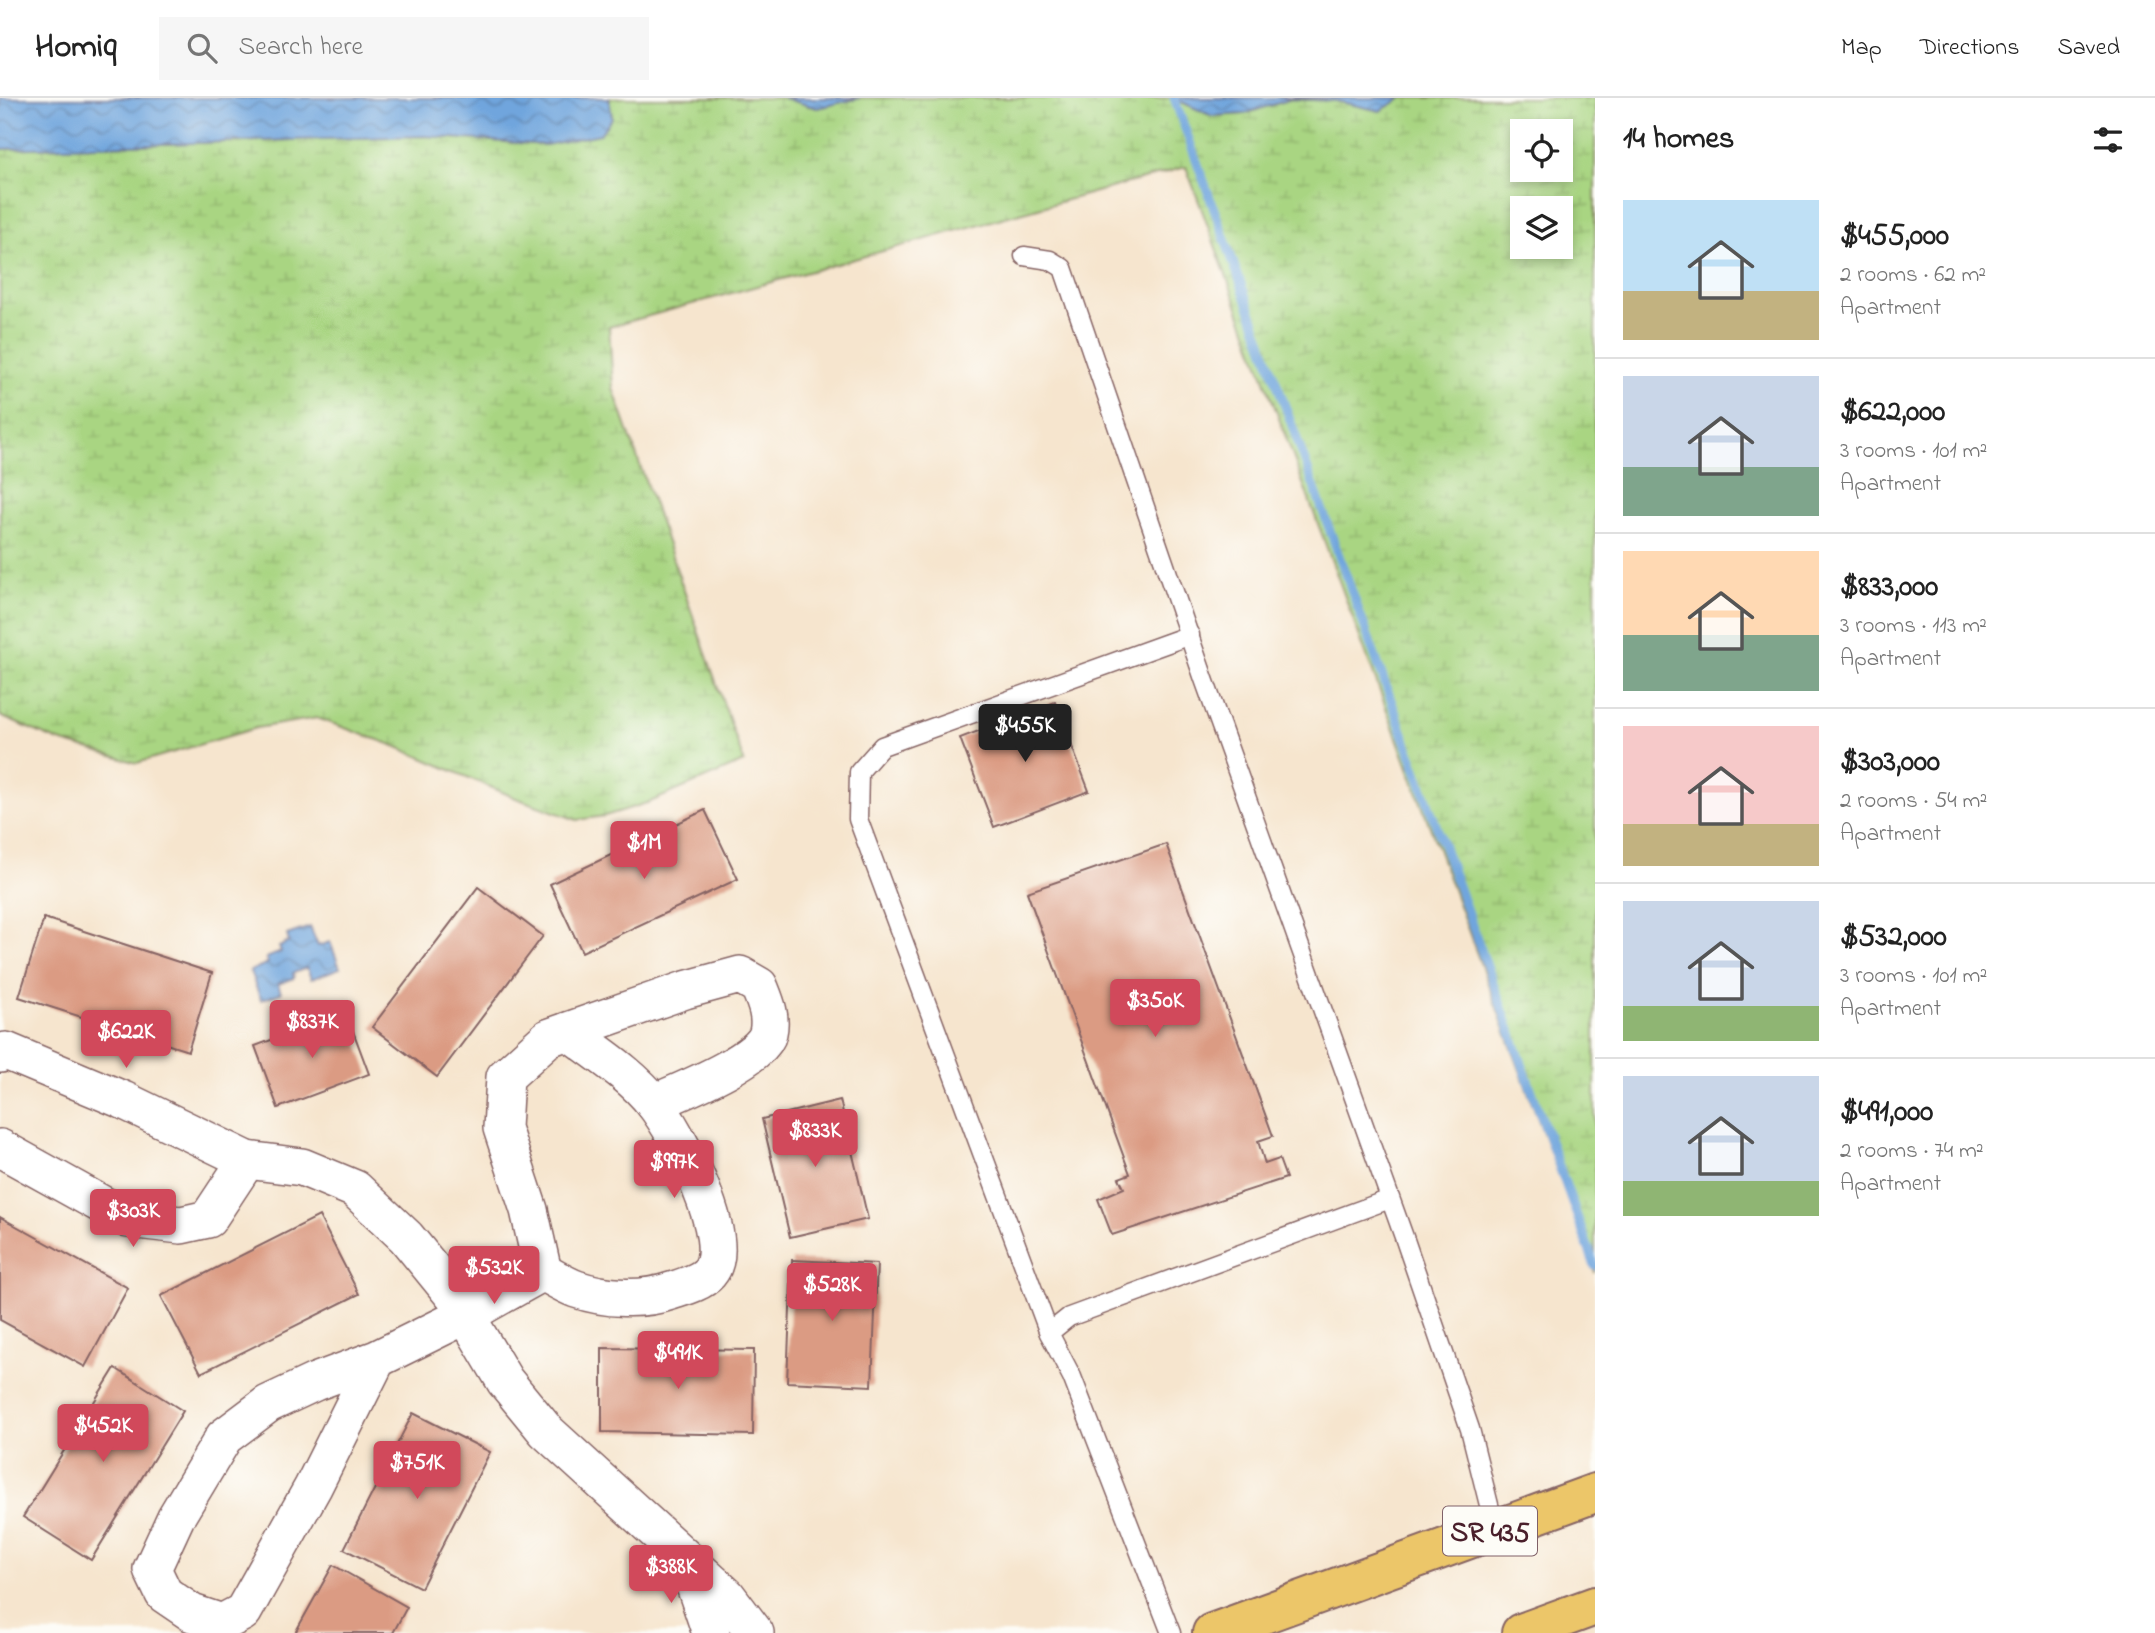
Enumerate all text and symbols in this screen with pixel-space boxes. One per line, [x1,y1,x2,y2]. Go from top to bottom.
search box [159,17,649,80]
text: Homiq [35,24,117,72]
icon: search [183,29,221,67]
text: Search here [239,29,363,67]
text: Map [1841,31,1882,66]
text: Directions [1920,31,2019,66]
text: Saved [2057,31,2120,66]
text: 14 homes [1623,118,1734,162]
map controls [1510,119,1573,259]
button: locate [1510,119,1573,182]
icon: filters [2089,121,2127,159]
button: layers [1510,196,1573,259]
text: $455,000 [1840,215,1949,259]
icon: home [1679,228,1763,312]
text: 2 rooms · 62 m² [1840,259,1986,292]
text: Apartment [1840,292,1941,325]
text: $622,000 [1840,391,1945,435]
icon: home [1679,404,1763,488]
text: 3 rooms · 101 m² [1840,435,1987,468]
text: Apartment [1840,468,1941,501]
text: $833,000 [1840,566,1938,610]
icon: home [1679,579,1763,663]
text: 3 rooms · 113 m² [1840,610,1987,643]
text: Apartment [1840,643,1941,676]
pin: $455K [976,704,1074,764]
text: $455K [995,710,1055,743]
text: $303,000 [1840,741,1940,785]
icon: home [1679,754,1763,838]
text: 2 rooms · 54 m² [1840,785,1987,818]
text: Apartment [1840,818,1941,851]
pin: $1M [610,822,678,881]
text: $1M [626,827,662,860]
text: $532,000 [1840,916,1947,960]
icon: home [1679,929,1763,1013]
text: 3 rooms · 101 m² [1840,960,1987,993]
pin: $350K [1106,979,1204,1039]
text: $350K [1126,985,1184,1018]
text: Apartment [1840,993,1941,1026]
pin: $837K [263,1000,361,1060]
text: $837K [286,1006,338,1039]
pin: $622K [77,1010,175,1070]
text: $622K [97,1016,155,1049]
text: $491,000 [1840,1091,1933,1135]
icon: home [1679,1104,1763,1188]
pin: $833K [766,1110,864,1169]
text: $833K [789,1115,841,1148]
text: 2 rooms · 74 m² [1840,1135,1984,1168]
pin: $997K [625,1140,723,1200]
text: $997K [650,1146,698,1179]
text: Apartment [1840,1168,1941,1201]
pin: $303K [84,1190,182,1249]
text: $303K [106,1195,160,1228]
pin: $532K [445,1246,543,1306]
text: $532K [464,1252,524,1285]
pin: $528K [783,1264,881,1323]
text: $528K [803,1269,861,1302]
pin: $491K [629,1332,727,1391]
text: $491K [654,1337,702,1370]
pin: $452K [54,1404,152,1464]
text: $452K [73,1410,133,1443]
pin: $751K [368,1442,466,1501]
text: $751K [389,1447,445,1480]
road number: SR 435 [1443,1506,1537,1556]
pin: $388K [622,1546,720,1605]
text: $388K [645,1551,697,1584]

